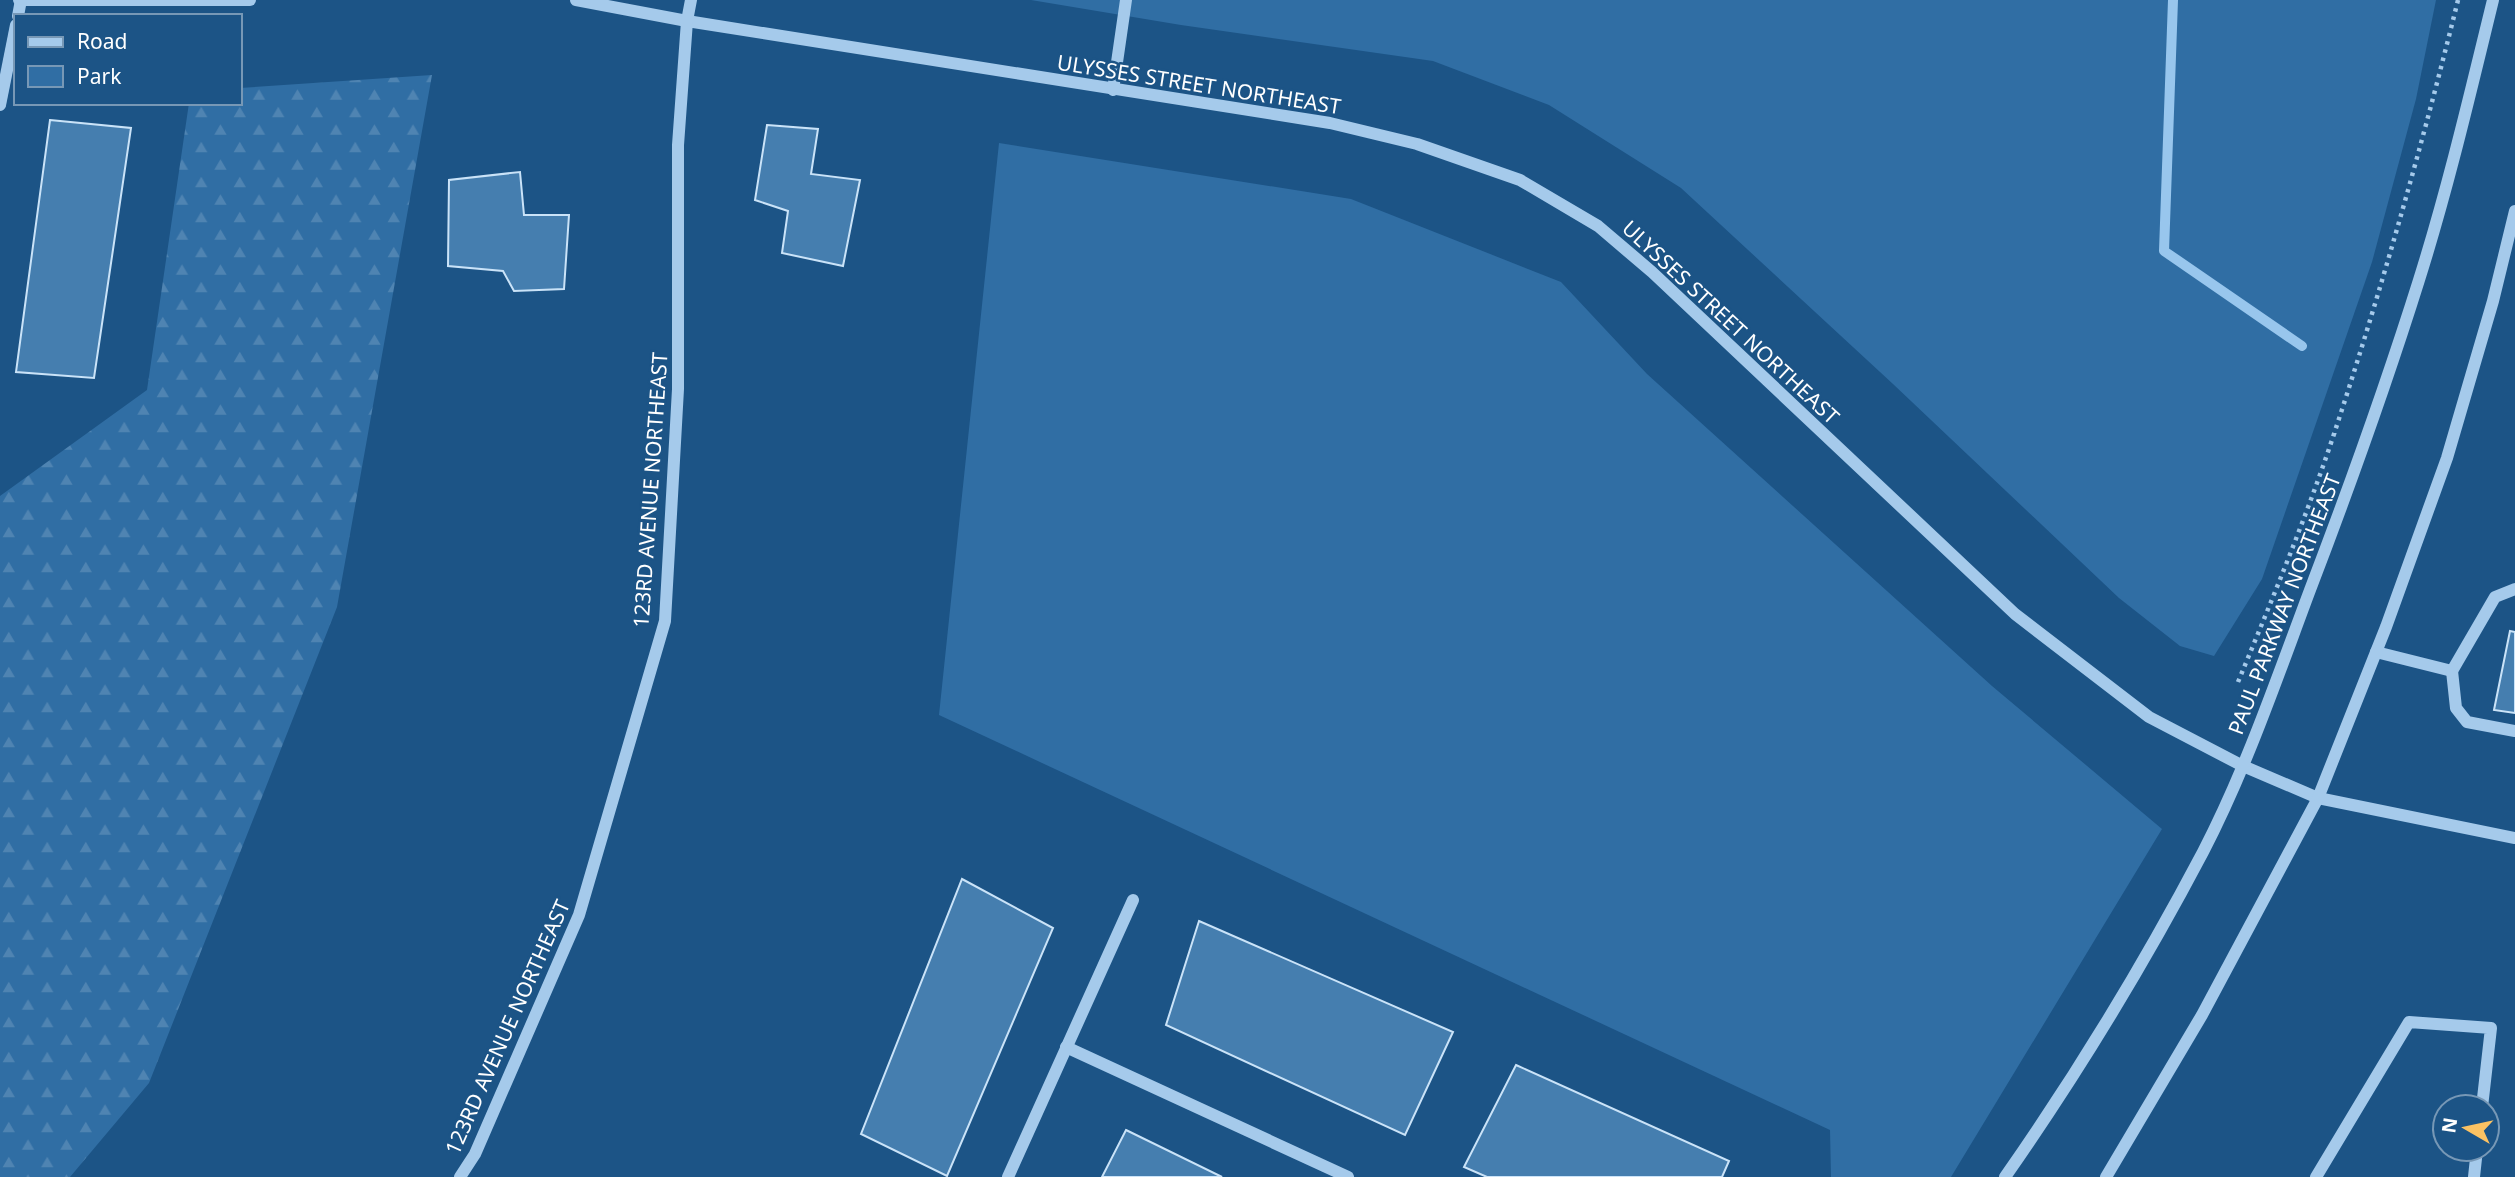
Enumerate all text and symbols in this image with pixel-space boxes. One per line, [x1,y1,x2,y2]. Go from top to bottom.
legend [14,14,242,105]
text: Road [77,27,127,55]
street label: ULYSSES STREET NORTHEAST [1055,48,1343,120]
text: Park [77,62,122,90]
street label: ULYSSES STREET NORTHEAST [1616,214,1846,430]
street label: 123RD AVENUE NORTHEAST [626,351,674,629]
street label: PAUL PARKWAY NORTHEAST [2221,469,2347,738]
street label: 123RD AVENUE NORTHEAST [438,895,576,1159]
north arrow [2431,1093,2501,1163]
text: N [2435,1116,2463,1135]

